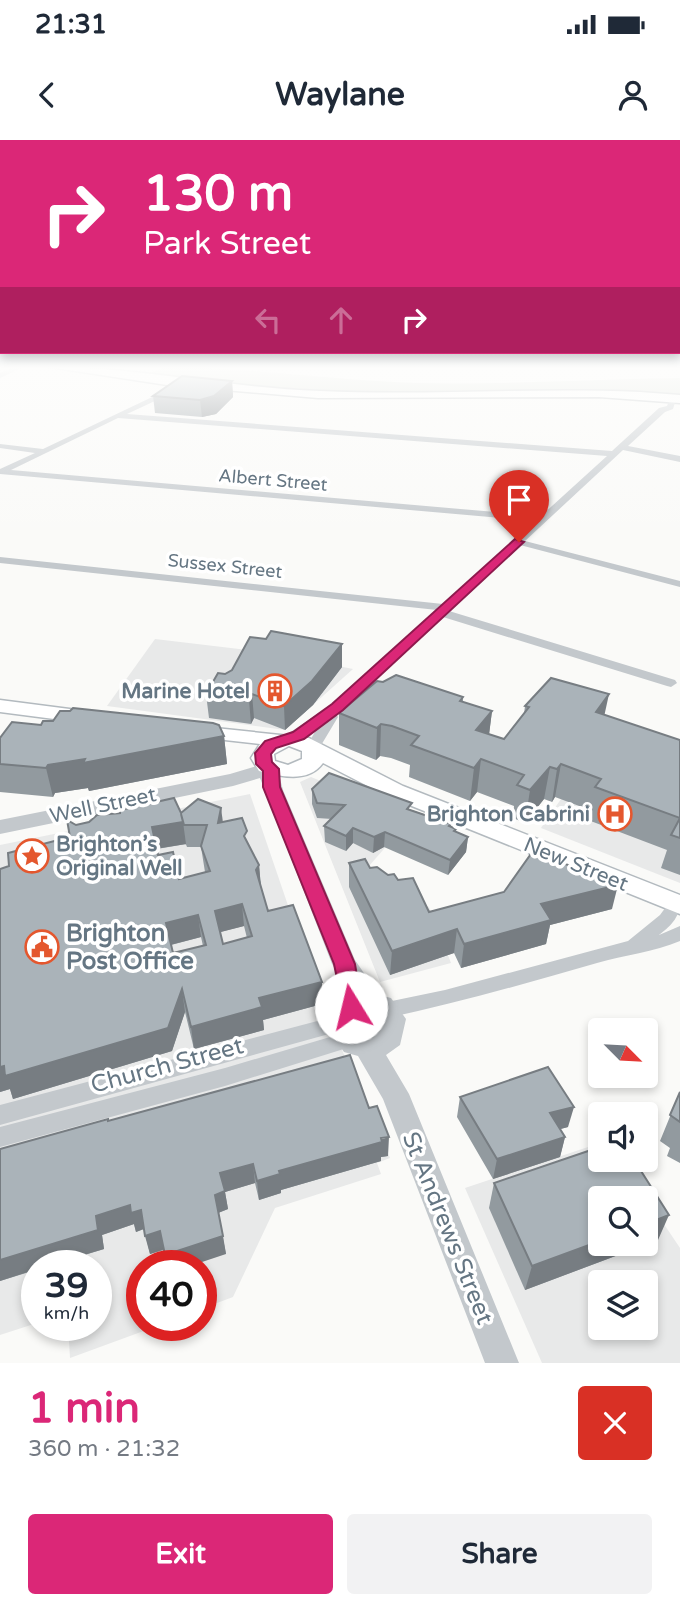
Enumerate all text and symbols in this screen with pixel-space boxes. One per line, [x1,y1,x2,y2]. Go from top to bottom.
text: 21:31 [35,9,107,40]
icon: back [28,76,66,114]
text: Waylane [275,76,405,114]
icon: person [614,76,652,114]
text: 130 m [143,165,293,224]
icon: right [28,168,119,259]
text: Park Street [143,225,311,263]
icon: left [249,301,287,339]
icon: ahead [322,301,360,339]
icon: right [395,301,433,339]
street label: Albert Street [218,464,328,496]
pin [489,470,549,542]
icon: arrive [500,481,538,519]
street label: Sussex Street [167,549,284,583]
building icon: Marine Hotel [256,672,294,710]
place label: Marine Hotel [121,679,250,704]
street label: Well Street [48,782,159,829]
hospital icon: Brighton Cabrini [596,795,634,833]
place label: Brighton Cabrini [427,802,590,827]
place label: Brighton’s Original Well [56,832,183,881]
street label: New Street [520,832,632,897]
place icon: Brighton’s Original Well [13,837,51,875]
place label: Brighton Post Office [66,919,194,976]
public building icon: Brighton Post Office [23,928,61,966]
position arrow [314,970,388,1044]
north arrow [588,1018,658,1088]
map controls [588,1018,658,1340]
street label: Church Street [88,1031,247,1100]
button: sound [588,1102,658,1172]
street label: St Andrews Street [396,1128,499,1329]
button: search [588,1186,658,1256]
speed limit sign: 40 [126,1250,217,1341]
text: 39 [45,1265,88,1307]
button: layers [588,1270,658,1340]
text: km/h [44,1302,89,1324]
text: 1 min [28,1383,140,1434]
button: close [578,1386,652,1460]
text: 360 m · 21:32 [28,1435,180,1463]
button: Exit [28,1514,333,1594]
button: Share [347,1514,652,1594]

